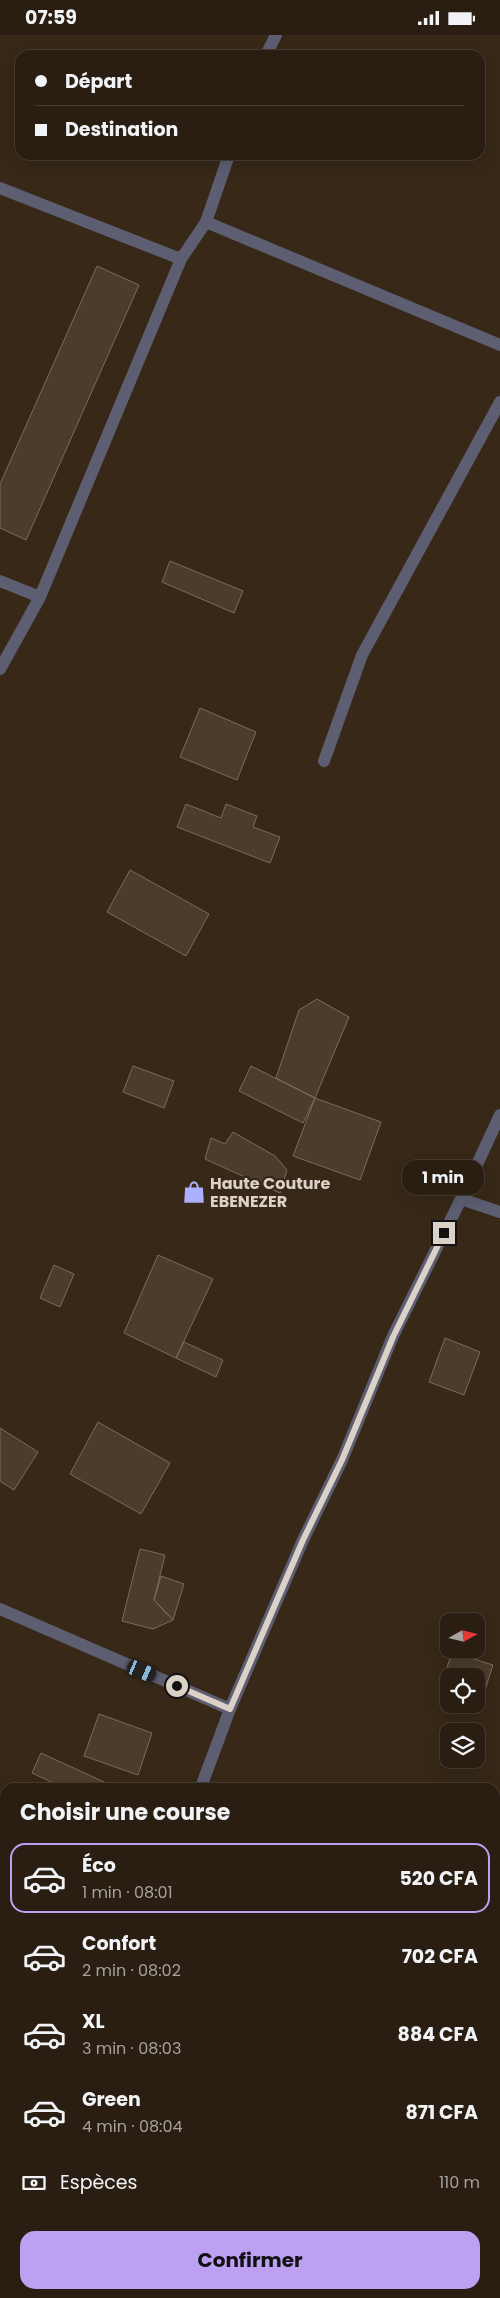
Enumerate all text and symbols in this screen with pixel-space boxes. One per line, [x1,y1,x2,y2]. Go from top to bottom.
text: 07:59 [25,4,77,31]
text: Départ [65,68,132,95]
text: Destination [65,116,178,143]
callout: 1 min [403,1161,485,1195]
text: 1 min [422,1166,464,1189]
place label: Haute Couture EBENEZER [210,1172,330,1213]
shop icon: Haute Couture EBENEZER [181,1179,207,1205]
route end [433,1222,455,1244]
north arrow [440,1613,485,1657]
map controls [440,1613,485,1768]
car [125,1658,158,1684]
button: locate [440,1668,485,1713]
route start [166,1675,188,1697]
button: layers [440,1723,485,1768]
text: Choisir une course [20,1797,230,1828]
text: Éco [82,1852,116,1879]
icon: car [22,1856,67,1901]
text: 520 CFA [400,1865,478,1892]
text: 1 min · 08:01 [82,1881,173,1904]
text: Confort [82,1930,156,1957]
icon: car [22,1934,67,1979]
text: 702 CFA [402,1943,478,1970]
text: 2 min · 08:02 [82,1959,181,1982]
text: XL [82,2008,105,2035]
icon: car [22,2012,67,2057]
text: 884 CFA [398,2021,478,2048]
text: 3 min · 08:03 [82,2037,181,2060]
text: Green [82,2086,141,2113]
icon: car [22,2090,67,2135]
text: 871 CFA [405,2099,478,2126]
text: 4 min · 08:04 [82,2115,183,2138]
icon: cash [20,2169,48,2197]
text: Espèces [60,2169,138,2196]
text: 110 m [439,2171,480,2194]
button: Confirmer [20,2231,480,2289]

